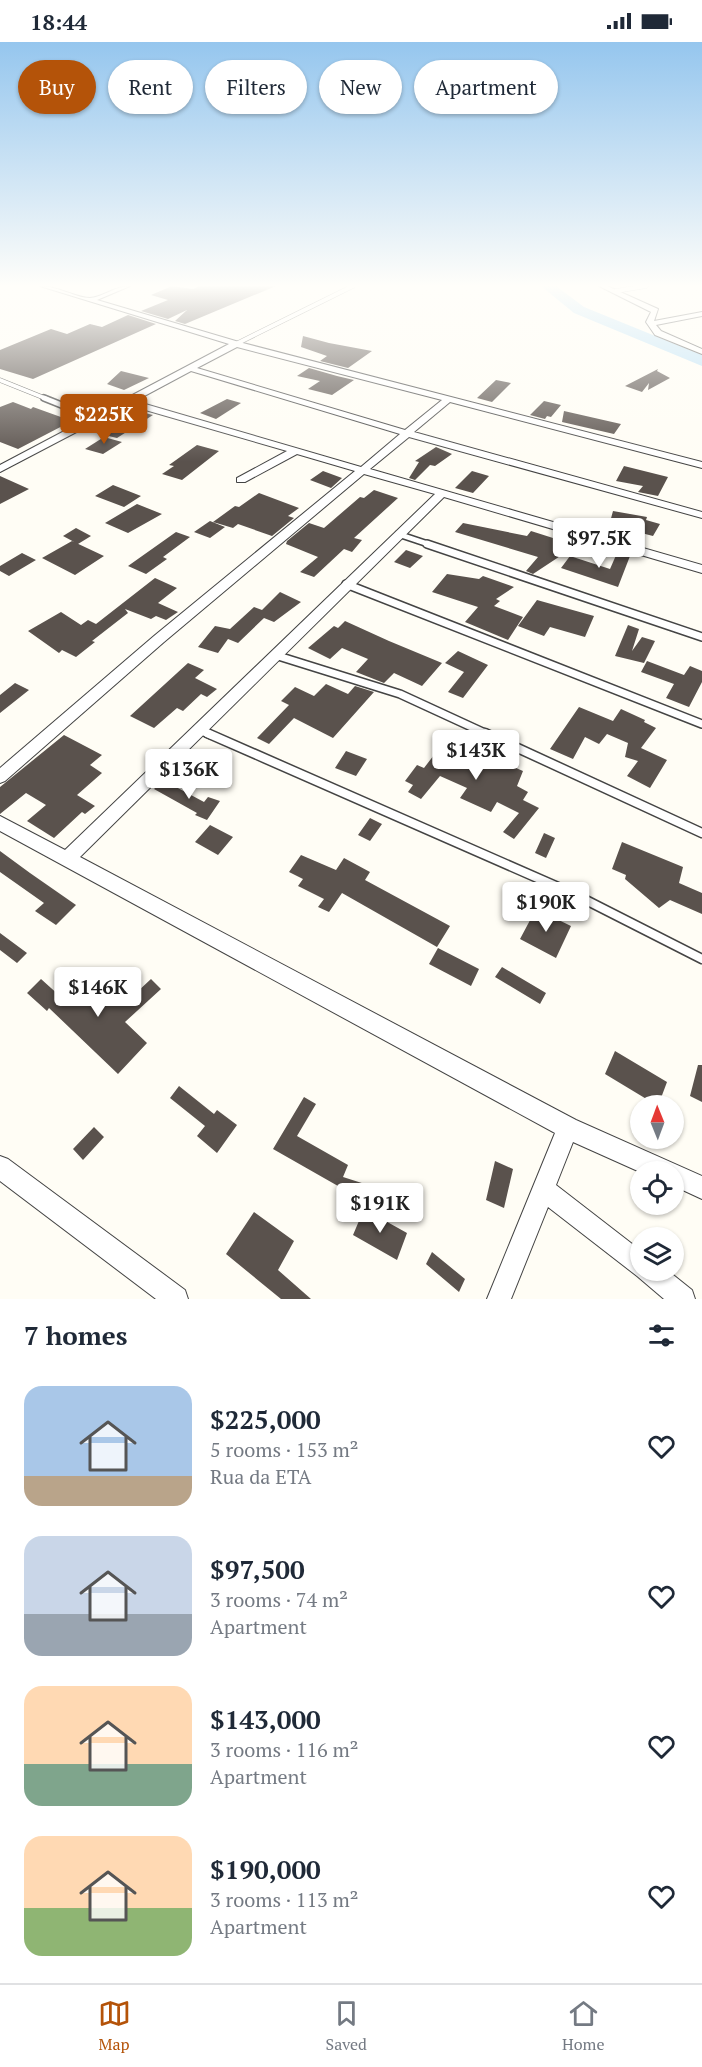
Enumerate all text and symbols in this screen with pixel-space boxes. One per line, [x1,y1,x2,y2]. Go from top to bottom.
text: 18:44 [30,7,87,36]
chip: Buy [18,60,96,114]
chip: Rent [108,60,193,114]
chip: Filters [205,60,307,114]
chip: New [319,60,402,114]
chip: Apartment [414,60,558,114]
pin: $225K [62,394,146,445]
text: $225K [74,400,134,427]
pin: $97.5K [550,518,648,569]
text: $97.5K [567,524,631,551]
pin: $143K [434,730,518,781]
text: $143K [446,736,506,763]
pin: $136K [147,749,231,800]
text: $136K [159,755,219,782]
pin: $190K [504,882,588,933]
text: $190K [516,888,576,915]
pin: $146K [56,967,140,1018]
text: $146K [68,973,128,1000]
north arrow [630,1095,684,1149]
map controls [630,1095,684,1281]
button: locate [630,1161,684,1215]
pin: $191K [338,1183,422,1234]
text: $191K [350,1189,410,1216]
button: layers [630,1227,684,1281]
text: 7 homes [24,1318,128,1352]
icon: filters [645,1319,678,1352]
text: $225,000 [210,1402,321,1436]
icon: home [72,1410,144,1482]
icon: heart [645,1430,678,1463]
text: 5 rooms · 153 m² [210,1436,358,1463]
text: Rua da ETA [210,1463,311,1490]
text: $97,500 [210,1552,305,1586]
icon: home [72,1560,144,1632]
icon: heart [645,1580,678,1613]
text: 3 rooms · 74 m² [210,1586,348,1613]
text: Apartment [210,1613,307,1640]
text: $143,000 [210,1702,321,1736]
icon: home [72,1710,144,1782]
icon: heart [645,1730,678,1763]
text: 3 rooms · 116 m² [210,1736,358,1763]
text: Apartment [210,1763,307,1790]
text: $190,000 [210,1852,321,1886]
icon: home [72,1860,144,1932]
icon: heart [645,1880,678,1913]
text: 3 rooms · 113 m² [210,1886,358,1913]
text: Apartment [210,1913,307,1940]
tab: Map [98,1997,131,2055]
tab: Saved [326,1997,367,2055]
tab: Home [562,1997,604,2055]

